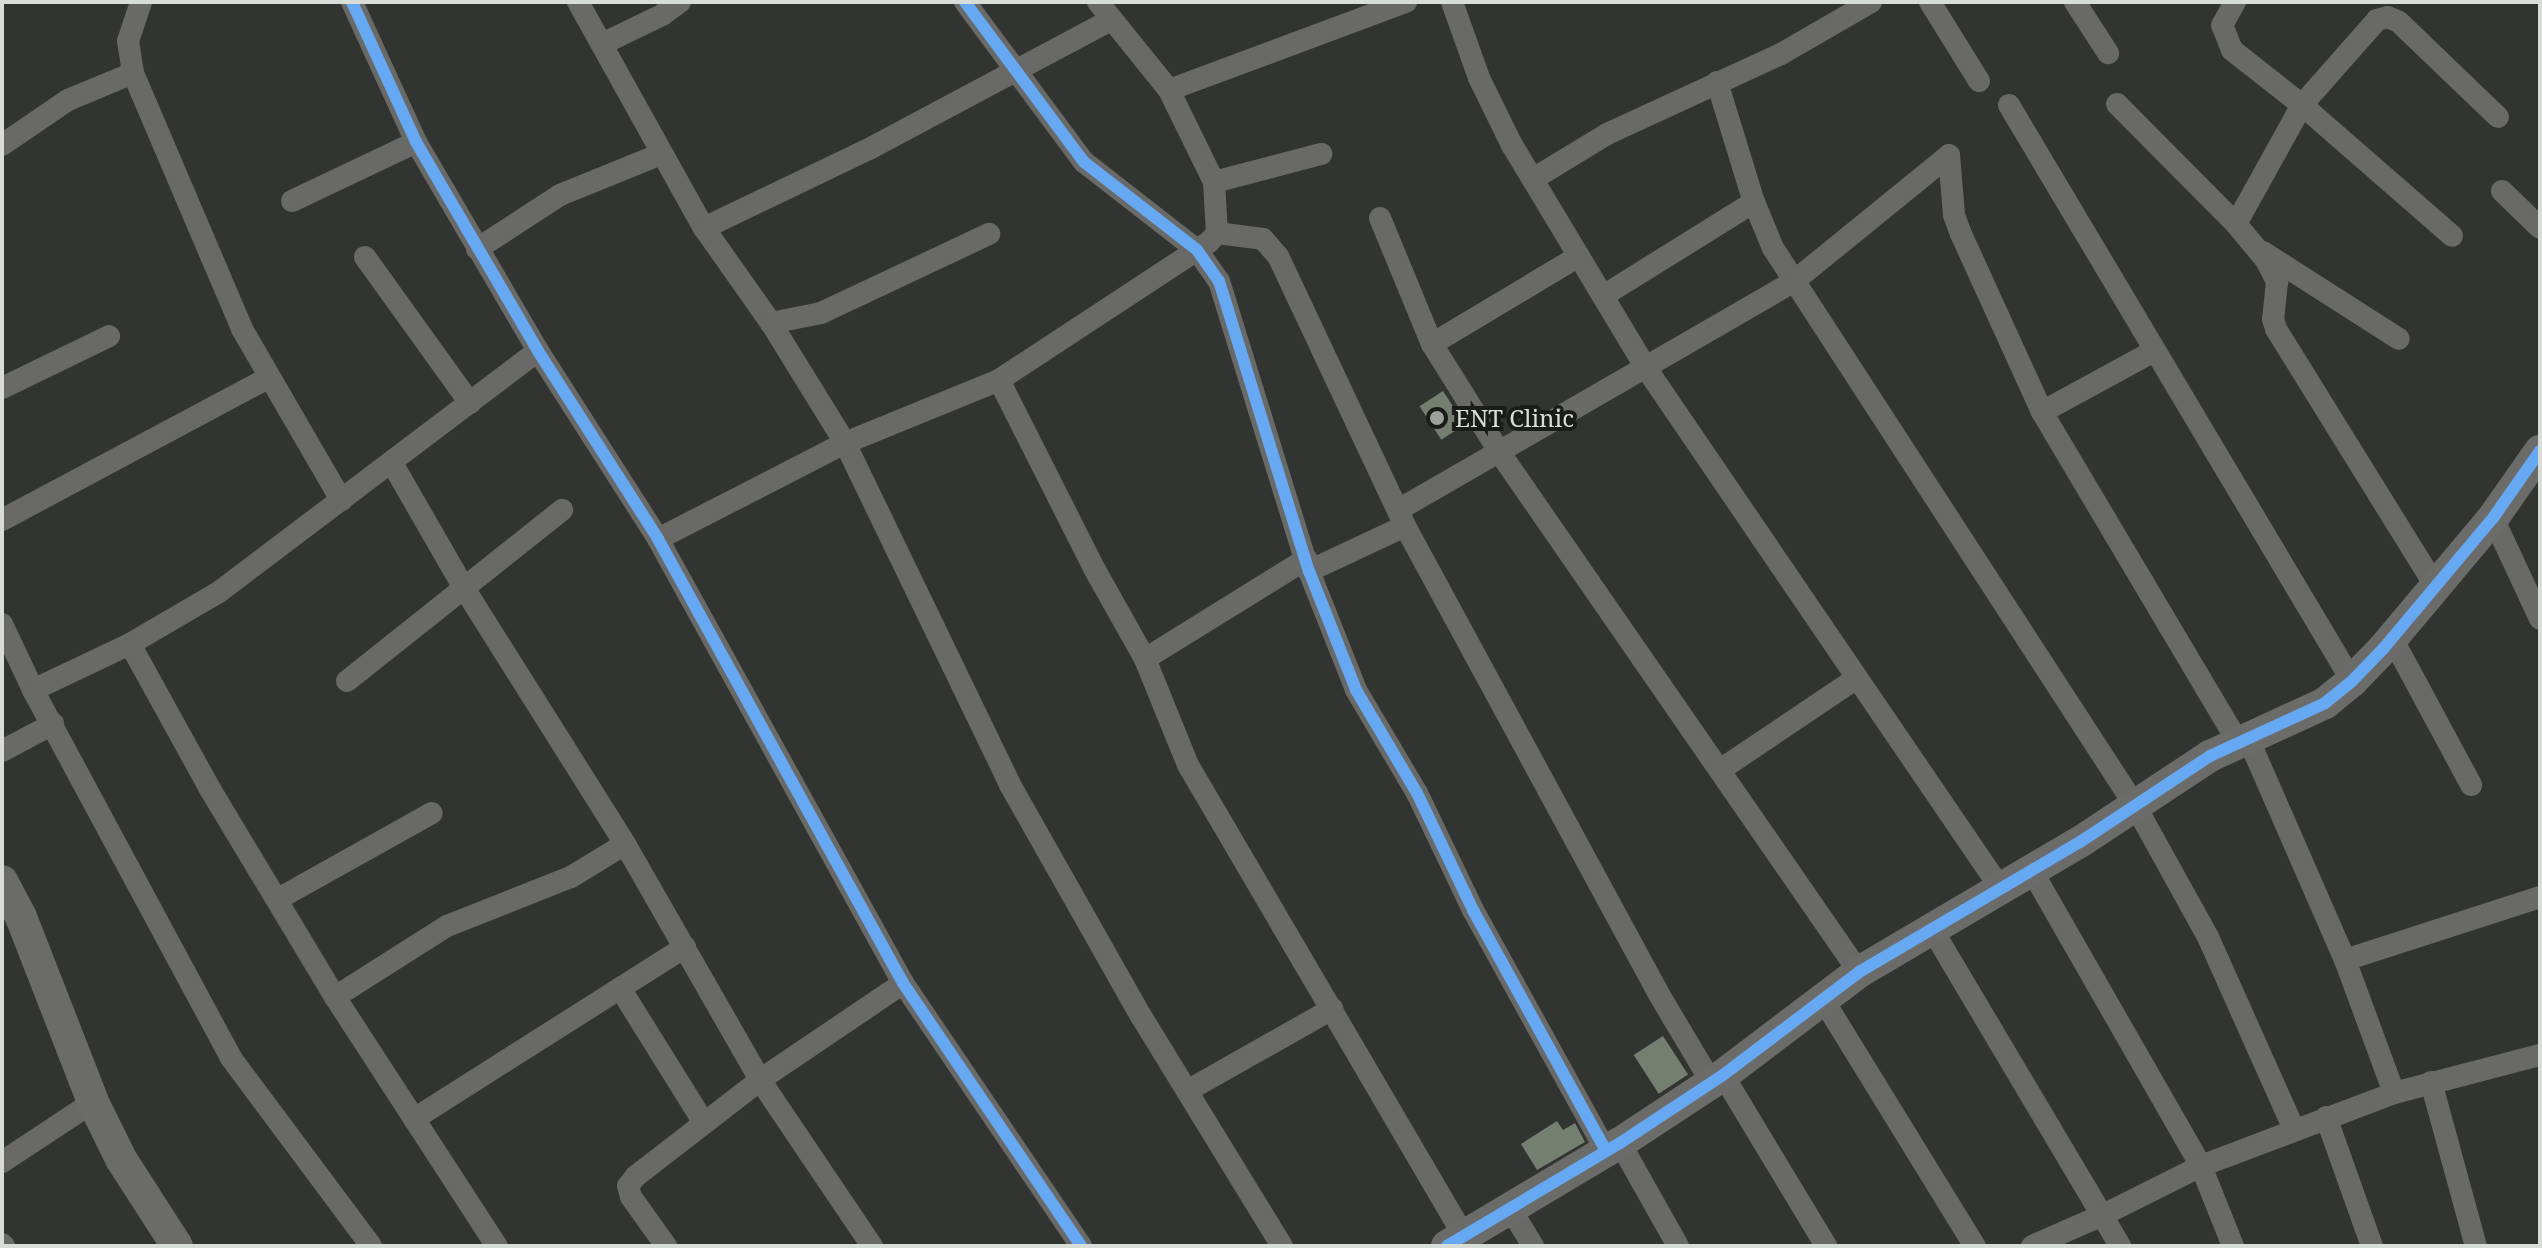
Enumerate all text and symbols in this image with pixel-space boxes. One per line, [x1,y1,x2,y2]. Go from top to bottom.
place label: ENT Clinic [1455,404,1574,432]
marker: ENT Clinic [1426,407,1448,429]

